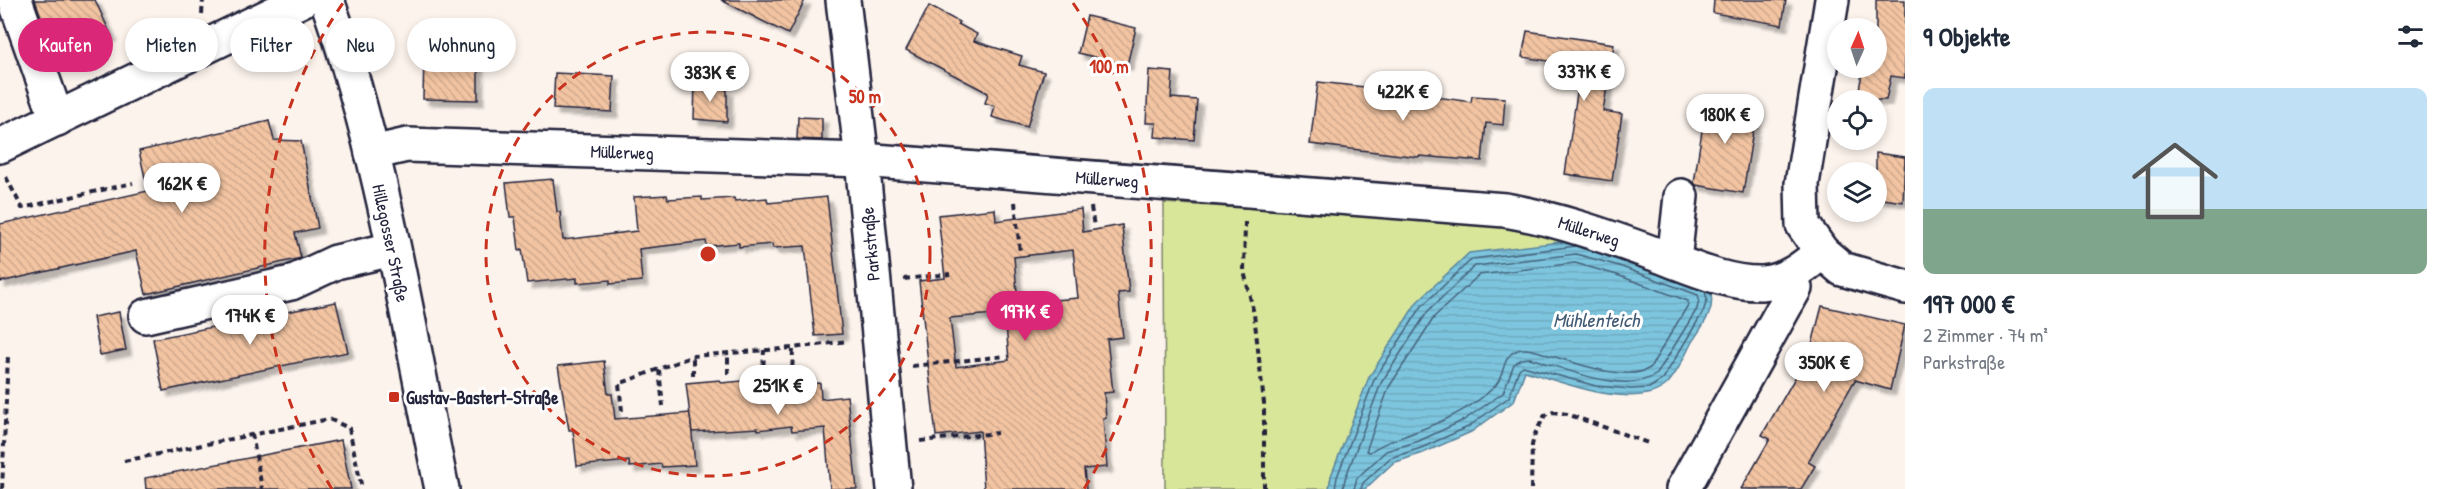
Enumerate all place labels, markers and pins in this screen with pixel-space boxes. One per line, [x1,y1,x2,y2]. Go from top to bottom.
pin: 337K € [1535,51,1633,102]
pin: 383K € [661,52,759,103]
pin: 422K € [1354,71,1452,122]
pin: 180K € [1676,94,1774,145]
pin: 162K € [133,163,231,214]
centre of rings [698,244,718,264]
pin: 197K € [976,291,1074,342]
pin: 174K € [201,295,299,346]
pin: 350K € [1775,342,1873,393]
pin: 251K € [729,365,827,416]
place label: Gustav-Bastert-Straße [406,385,559,411]
marker: Gustav-Bastert-Straße [387,390,401,404]

